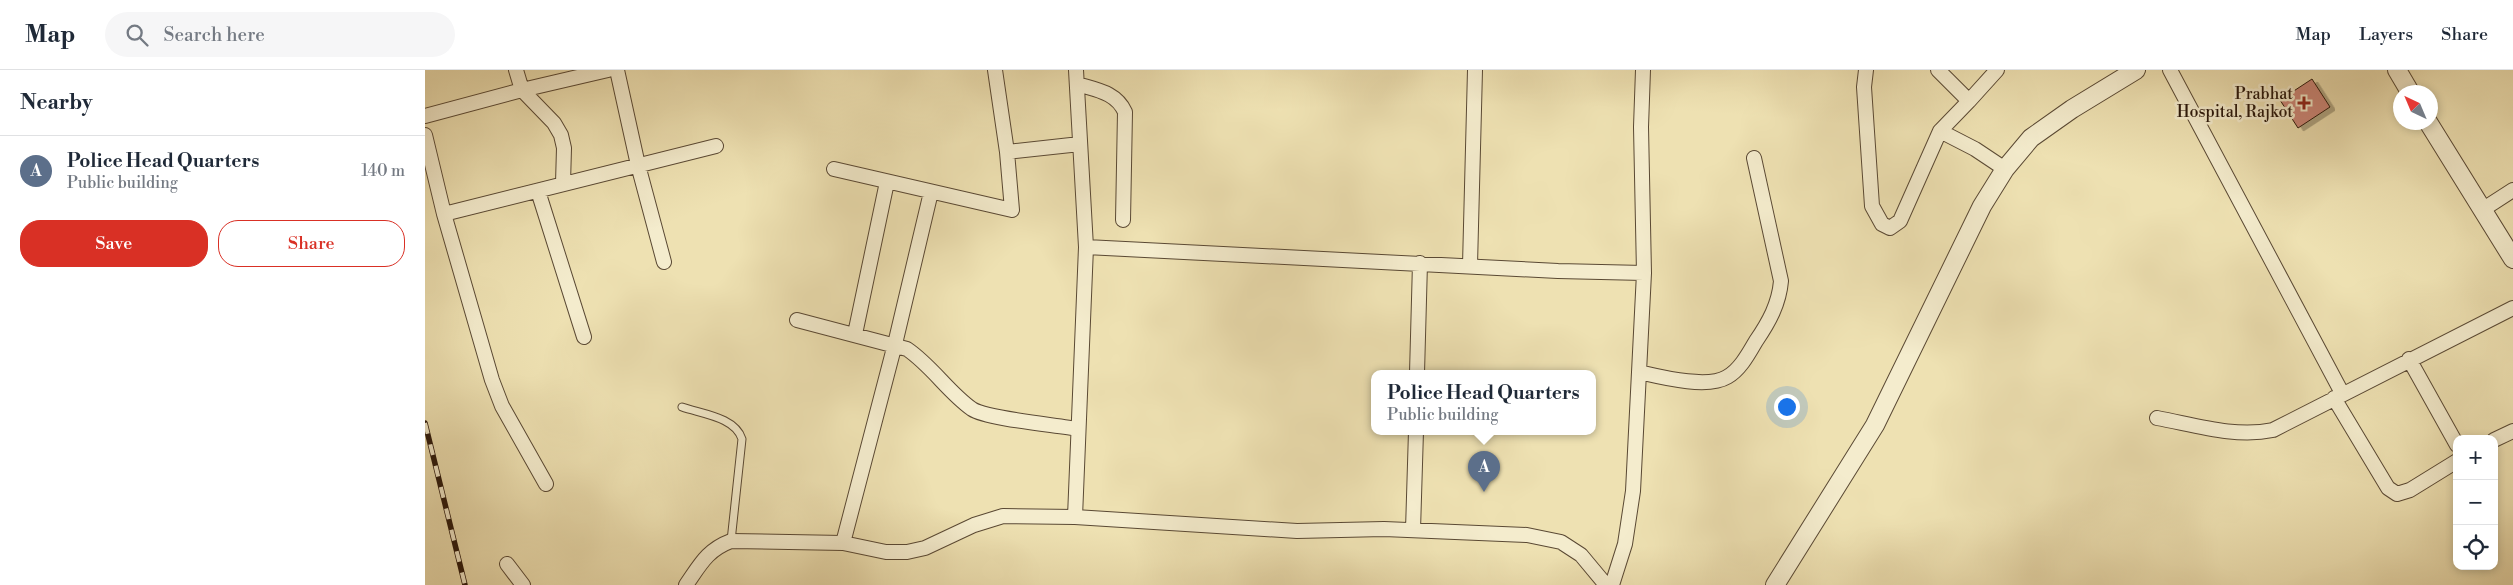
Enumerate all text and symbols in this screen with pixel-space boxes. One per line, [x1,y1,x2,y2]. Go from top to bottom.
search box [105,12,455,57]
text: Map [25,20,75,50]
icon: search [123,21,151,49]
text: Search here [163,23,265,47]
text: Map [2296,23,2331,46]
text: Layers [2359,23,2413,46]
text: Share [2441,23,2488,46]
place label: Prabhat Hospital, Rajkot [2177,84,2293,122]
north arrow [2393,85,2438,130]
text: Nearby [20,90,93,116]
marker: Prabhat Hospital, Rajkot [2297,96,2311,110]
text: Police Head Quarters [67,149,259,173]
text: A [30,161,42,181]
text: 140 m [361,161,405,181]
text: Public building [67,173,178,193]
button: Save [20,220,208,267]
button: Share [218,220,405,267]
popup [1371,370,1596,435]
text: Police Head Quarters [1387,381,1580,405]
your location [1774,394,1800,420]
text: Public building [1387,405,1498,425]
map controls [2453,435,2498,570]
button: + [2453,435,2498,480]
pin: A [1468,451,1500,492]
button: − [2453,480,2498,525]
button: locate [2453,525,2498,570]

